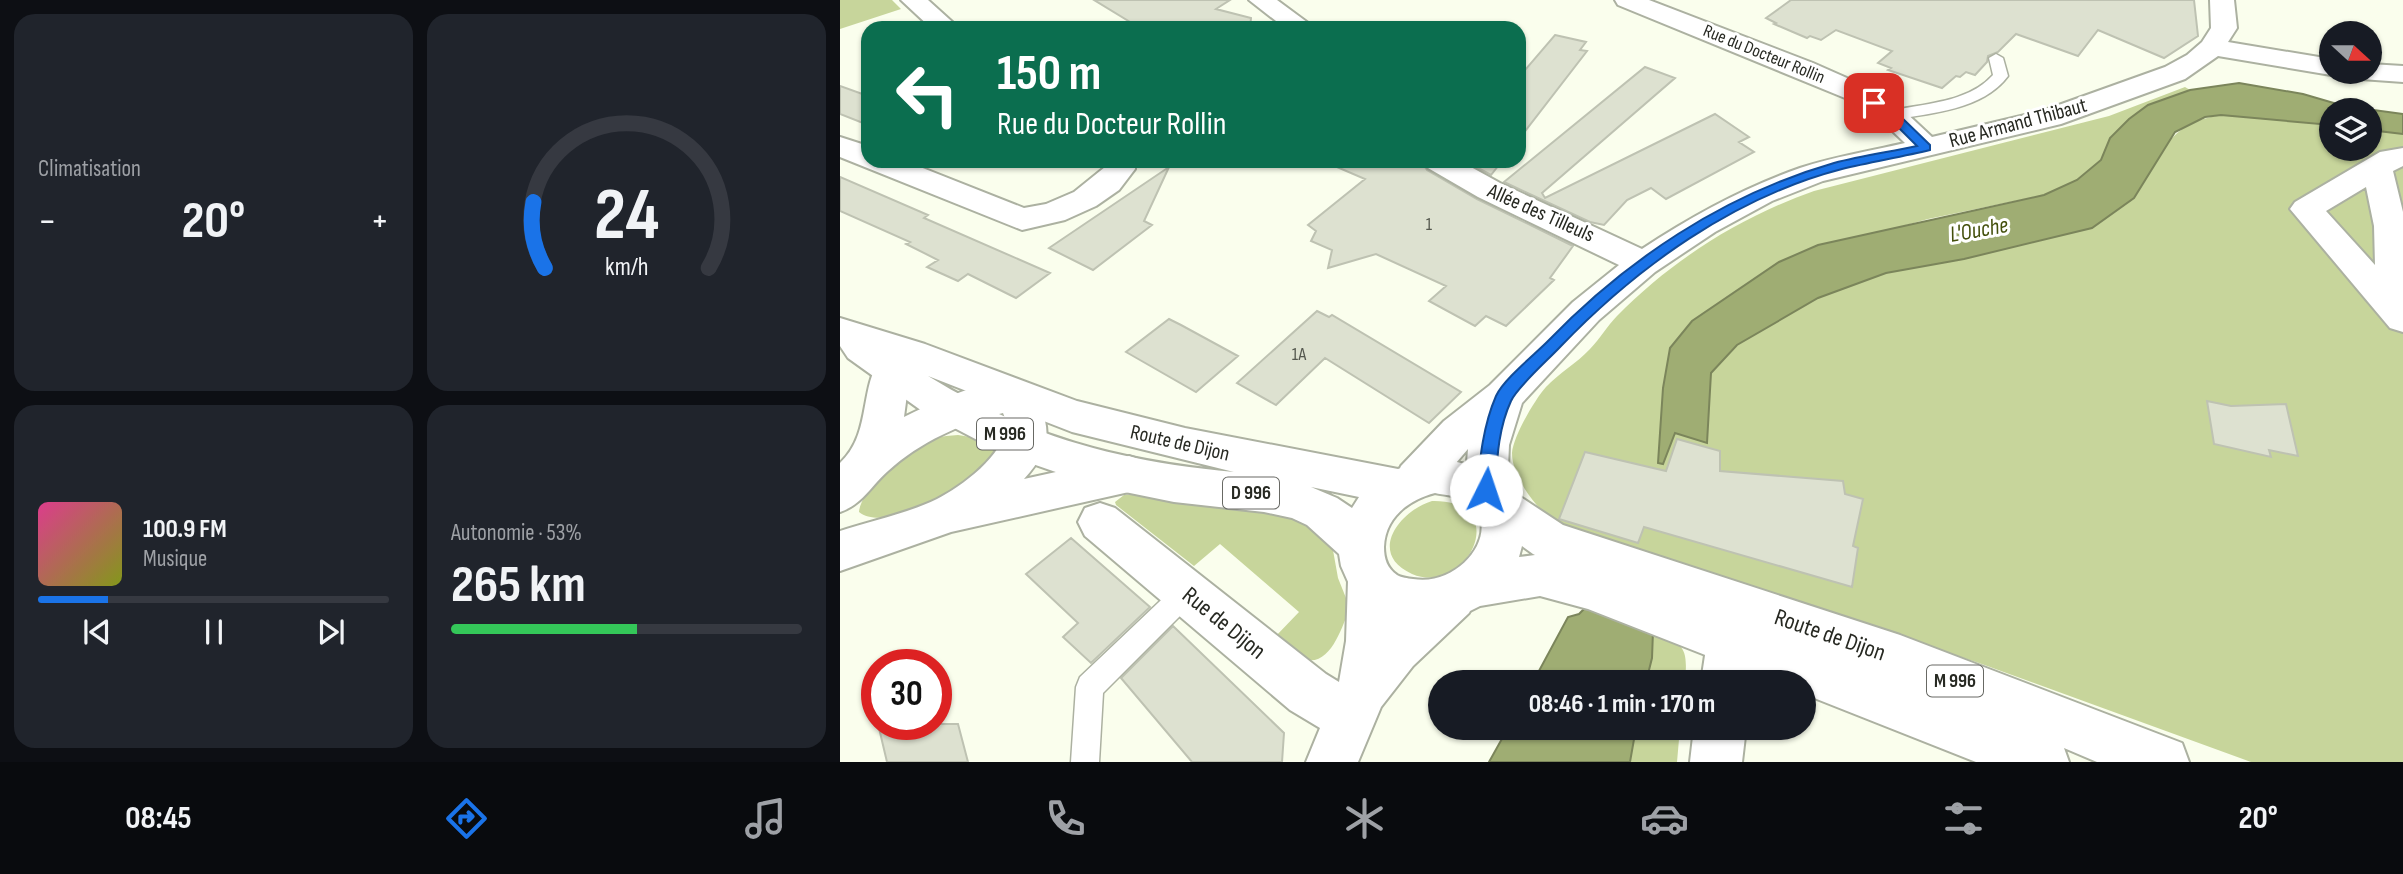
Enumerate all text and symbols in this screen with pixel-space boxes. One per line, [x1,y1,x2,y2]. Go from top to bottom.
street label: Rue du Docteur Rollin [1700,20,1828,88]
north arrow [2319,21,2382,84]
map controls [2319,21,2382,161]
text: 150 m [997,45,1101,104]
icon: left [882,49,973,140]
pin [1844,73,1904,133]
icon: arrive [1855,84,1893,122]
street label: Rue Armand Thibaut [1946,93,2090,153]
button: layers [2319,98,2382,161]
text: Rue du Docteur Rollin [997,105,1226,144]
text: Climatisation [38,155,141,183]
text: 24 [594,173,659,261]
street label: Allée des Tilleuls [1483,178,1598,248]
text: 20° [182,190,245,253]
text: − [38,199,57,244]
text: + [370,199,389,244]
water label: L'Ouche [1948,211,2010,249]
house number: 1 [1426,214,1433,235]
text: km/h [605,252,648,283]
house number: 1A [1292,344,1306,365]
road number: M 996 [977,418,1033,449]
street label: Route de Dijon [1128,419,1232,467]
position arrow [1449,453,1523,527]
road number: D 996 [1223,478,1279,508]
text: 100.9 FM [143,514,227,545]
text: Autonomie · 53% [451,519,582,547]
text: Musique [143,545,207,573]
text: 265 km [451,554,586,617]
street label: Rue de Dijon [1176,581,1272,665]
street label: Route de Dijon [1771,602,1889,668]
icon: previous [78,613,116,651]
icon: pause [195,613,233,651]
icon: next [312,613,350,651]
speed limit sign: 30 [861,649,952,740]
road number: M 996 [1927,666,1983,696]
text: 08:46 · 1 min · 170 m [1529,689,1715,720]
icon: directions [442,794,491,843]
icon: music [741,794,790,843]
icon: phone [1041,794,1090,843]
icon: climate [1340,794,1389,843]
icon: car [1640,794,1689,843]
icon: filters [1939,794,1988,843]
text: 08:45 [125,799,192,838]
text: 20° [2239,799,2278,838]

